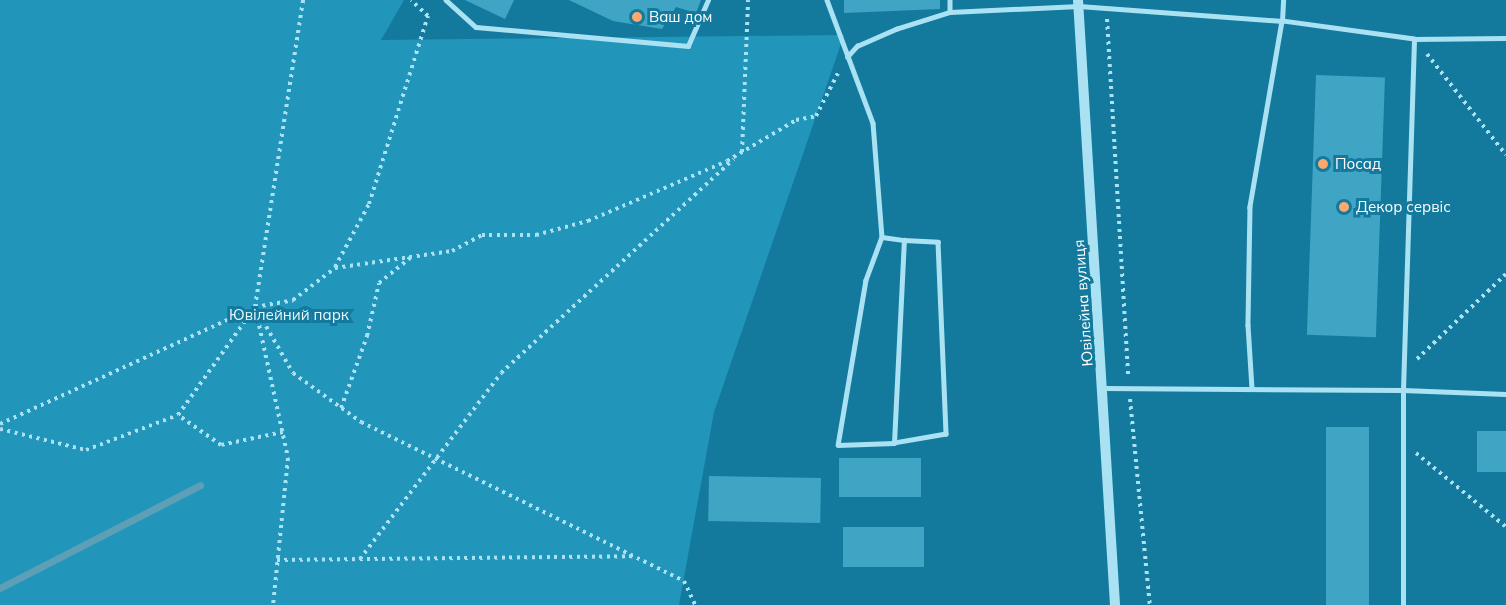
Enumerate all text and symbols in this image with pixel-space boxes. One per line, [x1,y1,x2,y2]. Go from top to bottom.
place label: Ваш дом [649,8,712,26]
marker: Ваш дом [630,10,644,24]
place label: Посад [1335,155,1381,173]
marker: Посад [1316,157,1330,171]
place label: Декор сервіс [1356,198,1451,216]
marker: Декор сервіс [1337,200,1351,214]
street label: Ювілейна вулиця [1070,239,1096,367]
park label: Ювілейний парк [229,306,349,324]

